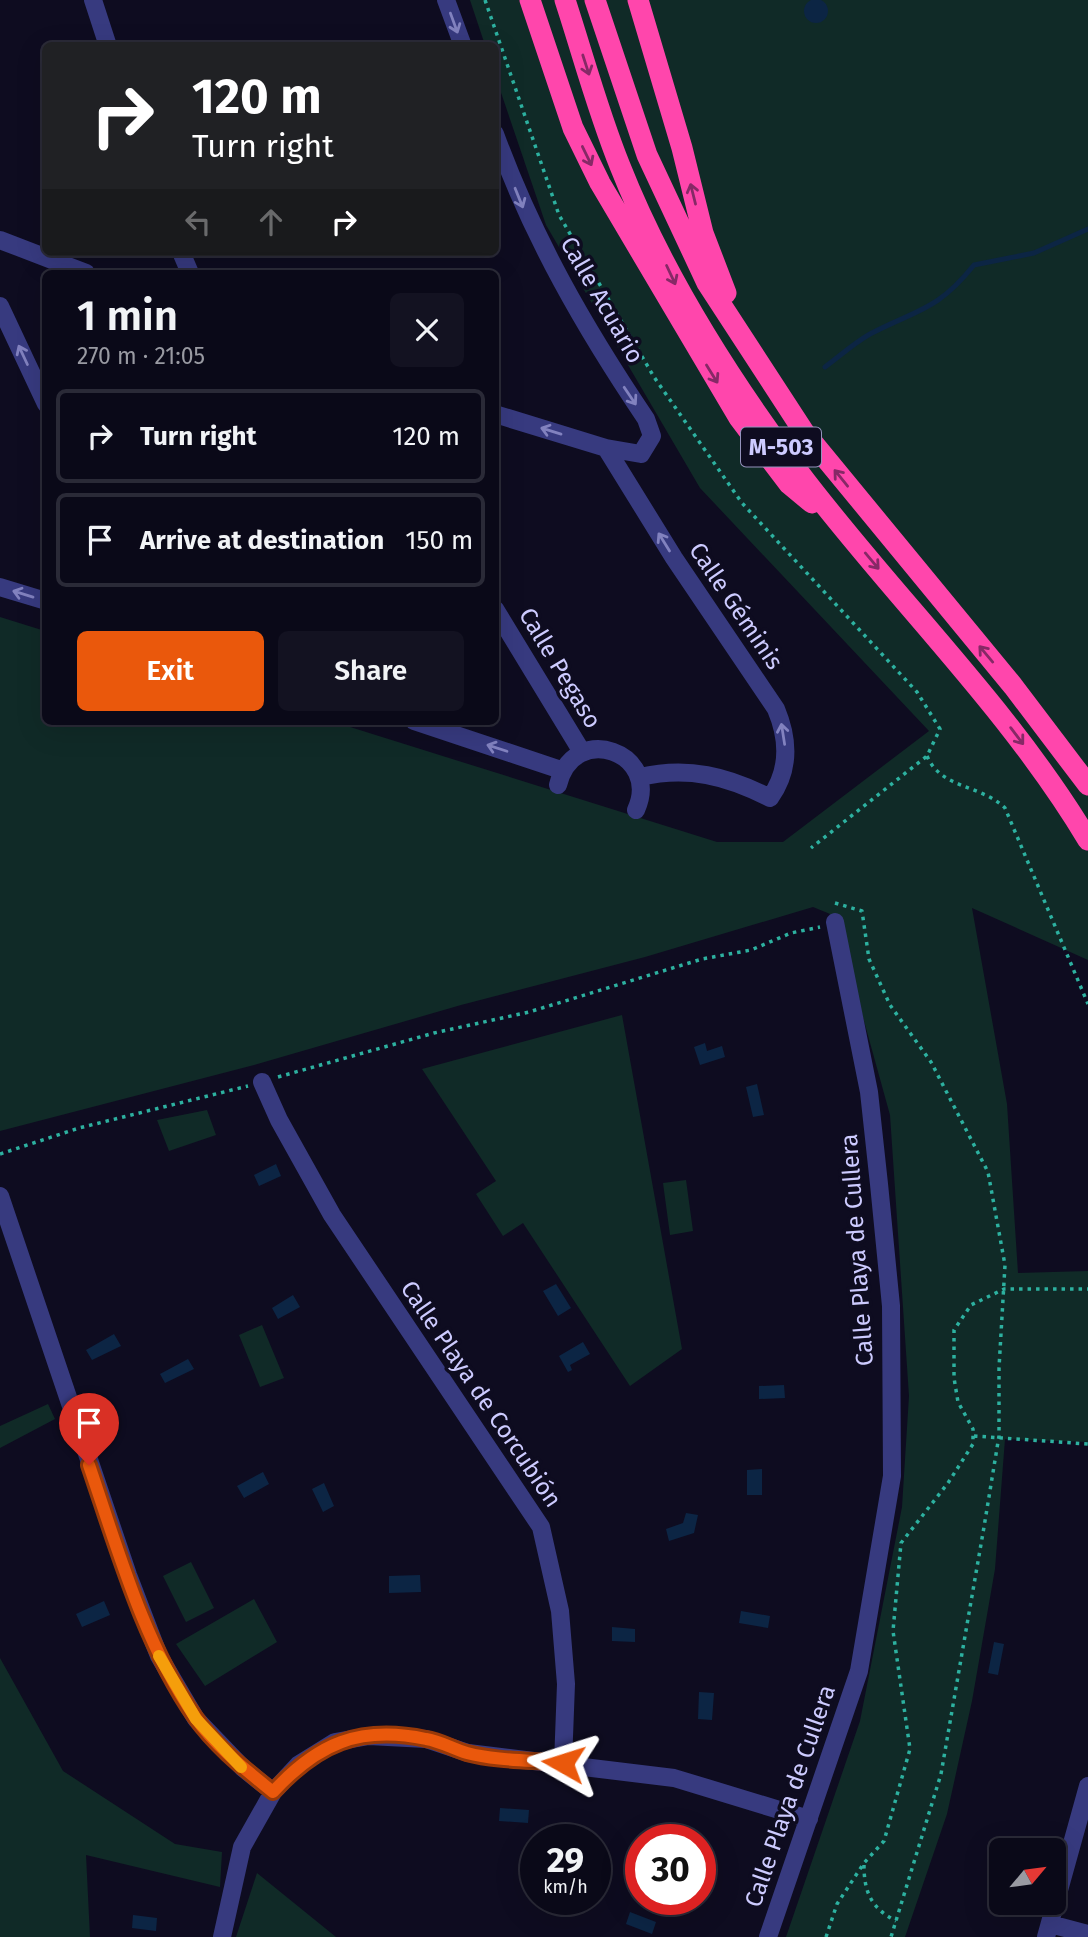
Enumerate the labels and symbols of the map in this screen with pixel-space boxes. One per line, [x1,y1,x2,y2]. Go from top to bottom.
one-way arrow [449,11,462,33]
one-way arrow [581,53,593,75]
one-way arrow [581,145,594,166]
one-way arrow [686,183,700,206]
one-way arrow [514,186,527,208]
street label: Calle Acuario [555,232,649,368]
one-way arrow [665,264,679,285]
one-way arrow [16,345,29,366]
one-way arrow [705,364,719,384]
one-way arrow [623,386,637,405]
one-way arrow [540,424,562,436]
road number: M-503 [741,428,821,466]
one-way arrow [833,470,849,488]
one-way arrow [657,533,671,553]
street label: Calle Géminis [683,537,789,675]
one-way arrow [864,552,880,570]
one-way arrow [12,586,34,599]
street label: Calle Pegaso [513,603,607,733]
one-way arrow [978,645,994,663]
one-way arrow [777,723,790,746]
one-way arrow [1010,726,1024,745]
one-way arrow [486,741,508,753]
street label: Calle Playa de Cullera [835,1133,879,1367]
street label: Calle Playa de Corcubión [395,1275,567,1513]
pin [59,1393,119,1465]
street label: Calle Playa de Cullera [739,1681,841,1911]
position arrow [526,1726,600,1800]
speed limit sign: 30 [625,1824,716,1915]
north arrow [989,1838,1066,1914]

